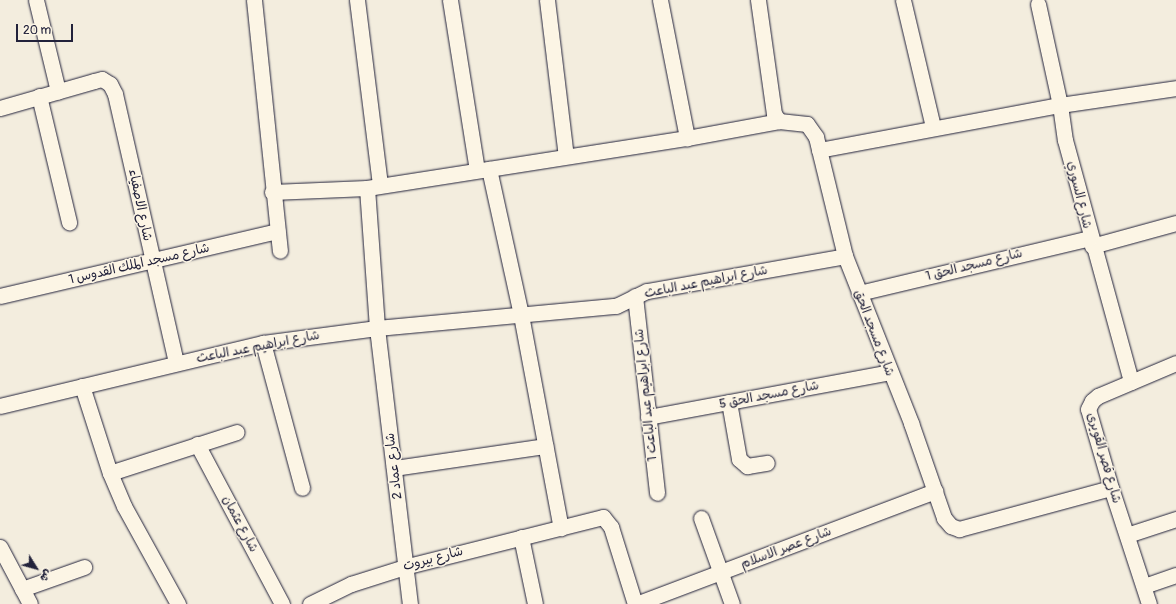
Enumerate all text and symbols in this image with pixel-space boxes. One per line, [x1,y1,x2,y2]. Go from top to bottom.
scale bar [18,16,75,42]
text: 20 m [23,23,51,38]
street label: شارع السوري [1063,160,1095,230]
street label: شارع الاصفياء [125,168,155,242]
street label: شارع مسجد الملك القدوس 1 [67,240,211,288]
street label: شارع مسجد الحق 1 [924,245,1024,285]
street label: شارع ابراهيم عبد الباعث [643,262,769,302]
street label: شارع مسجد الحق [850,288,898,378]
street label: شارع ابراهيم عبد الباعث [195,327,321,367]
street label: شارع ابراهيم عبد الباعث 1 [631,328,661,462]
street label: شارع مسجد الحق 5 [718,378,820,412]
street label: شارع قصر القويرى [1084,411,1124,505]
street label: شارع عماد 2 [382,432,406,500]
street label: شارع عثمان [219,493,261,555]
street label: شارع عصر الاسلام [738,524,834,572]
street label: شارع بيروت [401,544,465,574]
north arrow [16,548,56,588]
text: ش [37,567,55,584]

